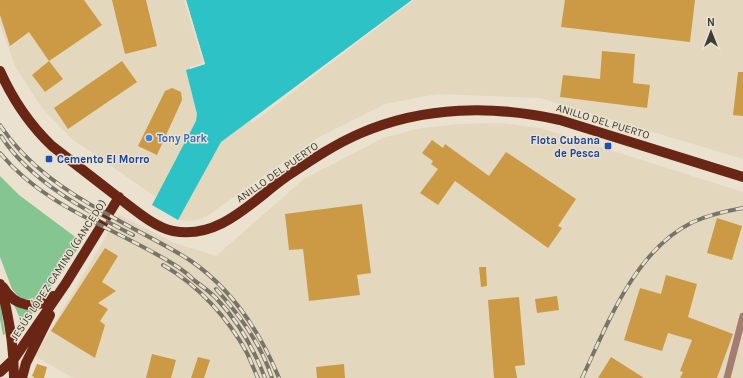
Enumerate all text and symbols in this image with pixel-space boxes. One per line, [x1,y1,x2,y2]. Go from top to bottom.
north arrow [691,12,731,52]
text: N [707,16,715,29]
street label: ANILLO DEL PUERTO [555,101,651,142]
place label: Tony Park [157,132,207,145]
marker: Tony Park [144,133,154,143]
place label: Flota Cubana de Pesca [531,134,600,160]
street label: ANILLO DEL PUERTO [234,139,321,206]
marker: Flota Cubana de Pesca [603,141,613,151]
place label: Cemento El Morro [57,153,150,166]
marker: Cemento El Morro [44,154,54,164]
street label: JESÚS LÓPEZ CAMINO (GANCEDO) [6,196,109,343]

